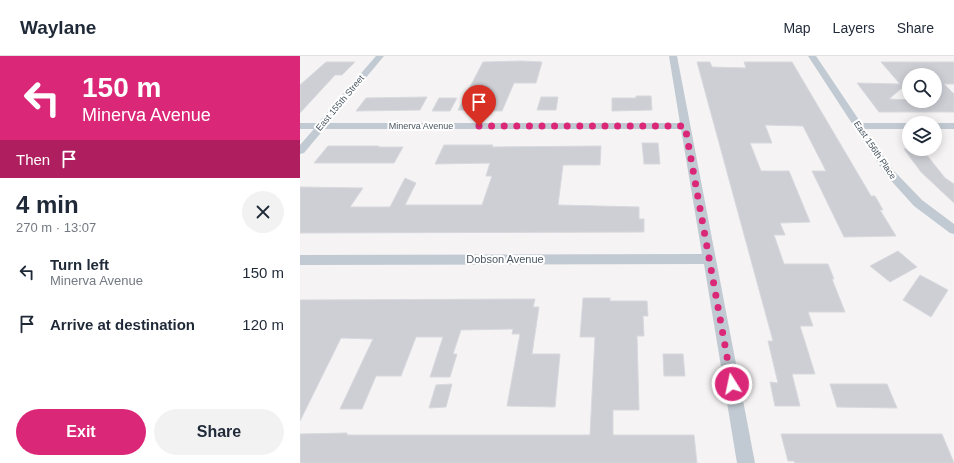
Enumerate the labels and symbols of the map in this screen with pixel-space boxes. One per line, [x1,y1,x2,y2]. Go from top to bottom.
street label: East 155th Street [314,73,367,133]
pin [462,85,496,126]
street label: East 156th Place [852,119,898,181]
street label: Minerva Avenue [389,121,453,131]
street label: Dobson Avenue [466,253,544,265]
position arrow [711,363,753,405]

